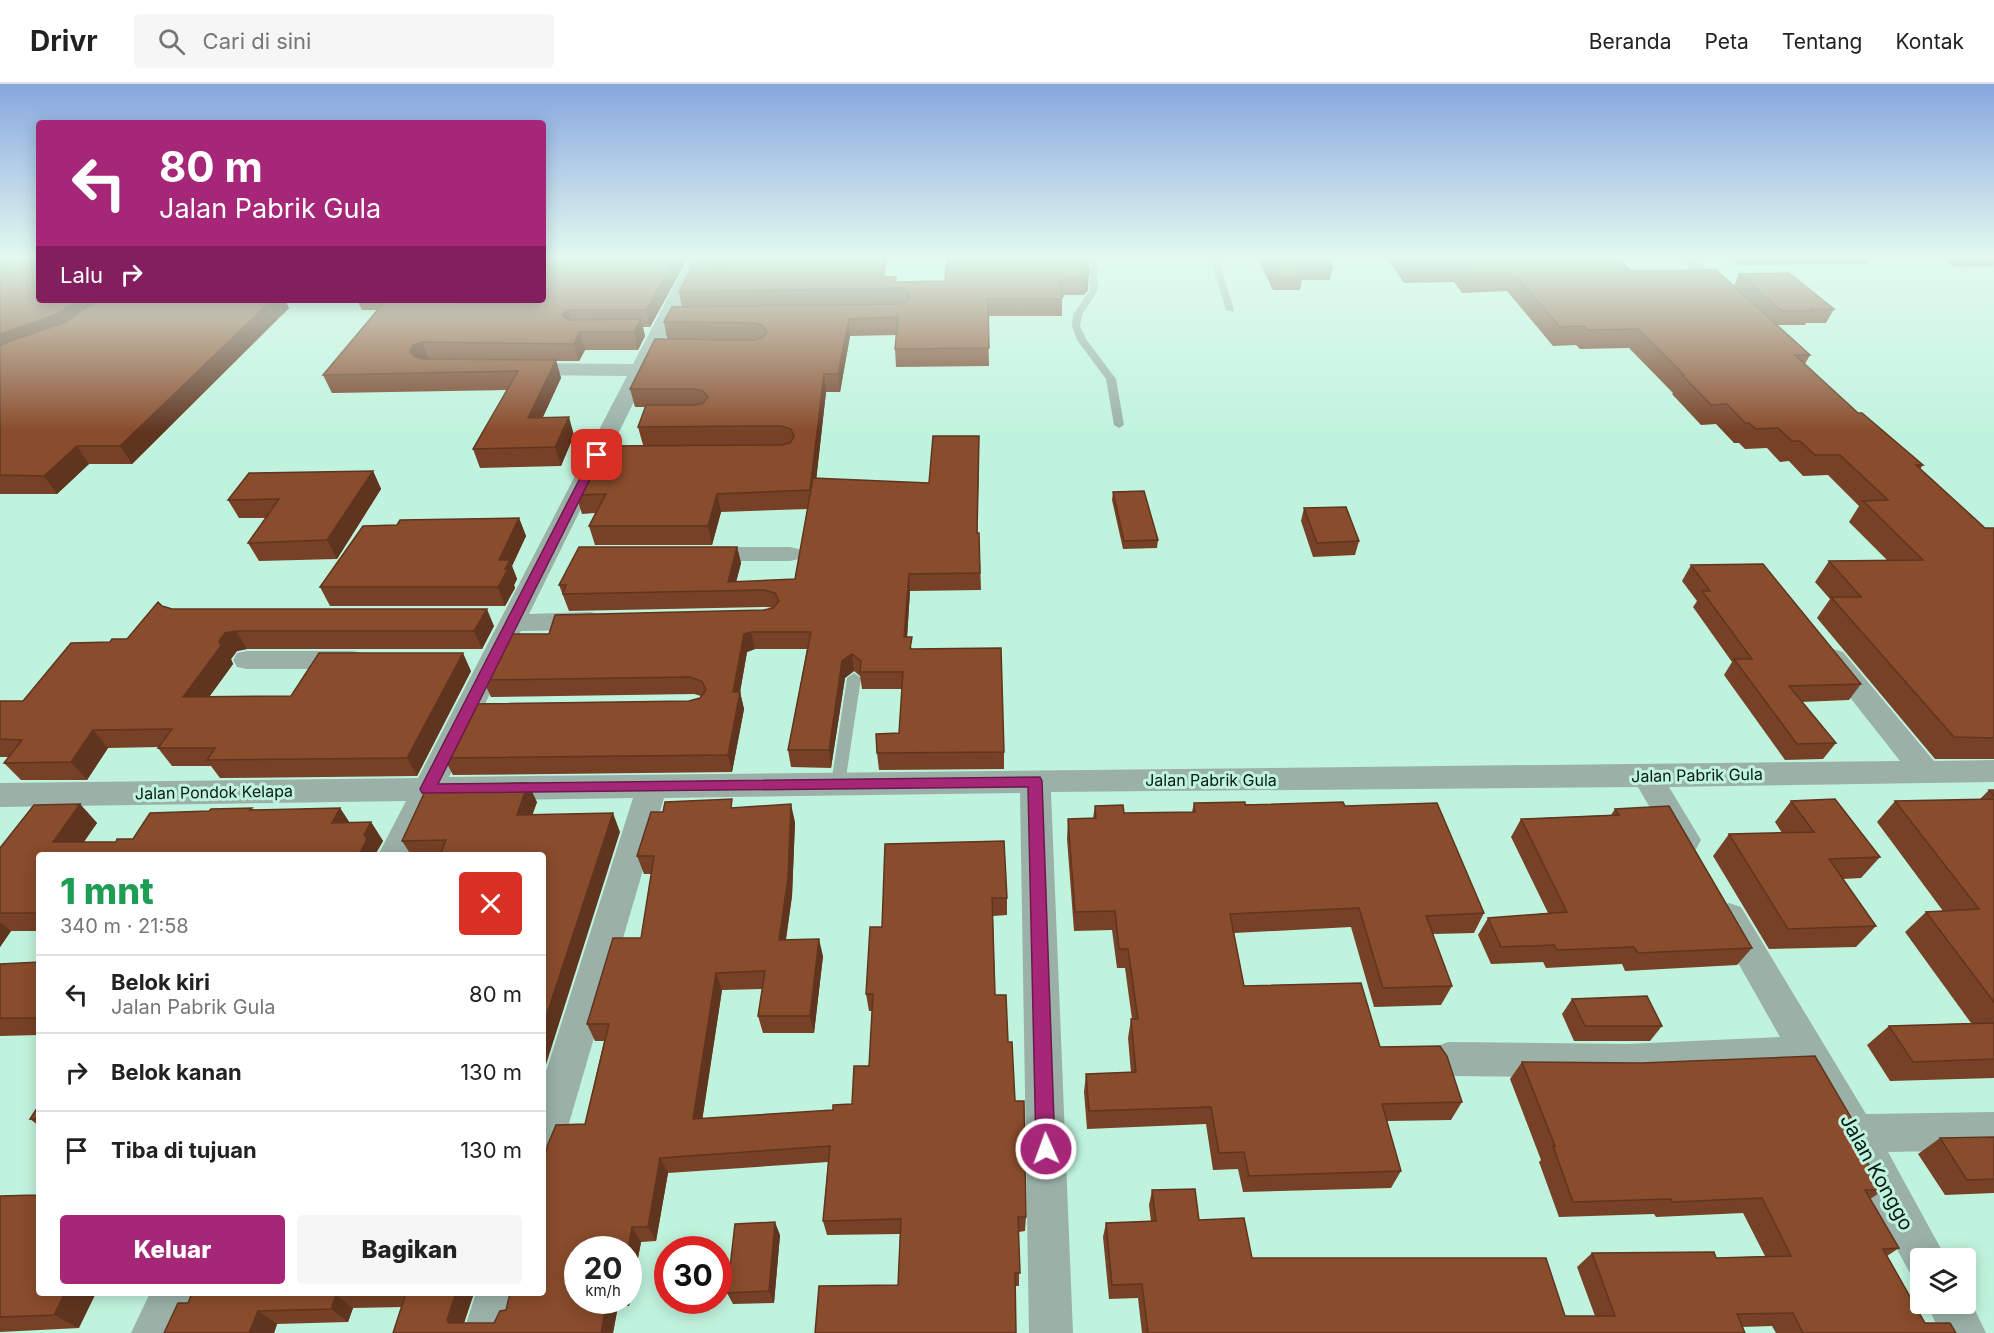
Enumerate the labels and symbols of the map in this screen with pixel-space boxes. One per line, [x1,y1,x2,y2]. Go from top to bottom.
pin [571,429,622,480]
street label: Jalan Pabrik Gula [1631,764,1763,786]
street label: Jalan Pabrik Gula [1145,770,1277,790]
street label: Jalan Pondok Kelapa [135,781,293,803]
street label: Jalan Konggo [1835,1110,1919,1234]
position arrow [1014,1117,1078,1181]
speed limit sign: 30 [654,1236,732,1314]

